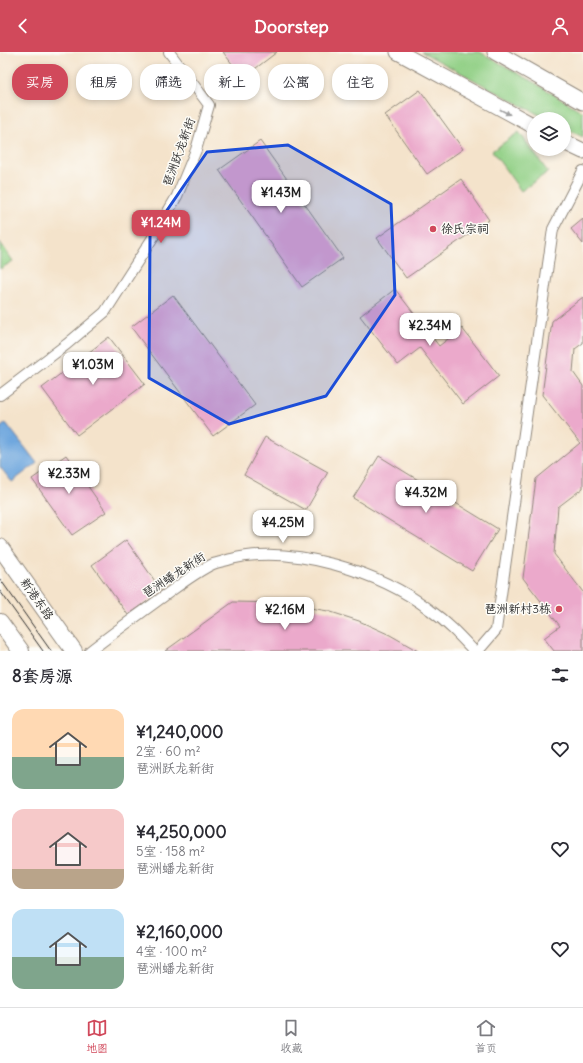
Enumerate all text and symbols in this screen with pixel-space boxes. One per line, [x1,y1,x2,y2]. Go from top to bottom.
icon: back [12,15,34,37]
text: Doorstep [254,15,329,38]
icon: person [549,15,571,37]
chip: 买房 [12,64,68,100]
chip: 租房 [76,64,132,100]
chip: 筛选 [140,64,196,100]
chip: 新上 [204,64,260,100]
chip: 公寓 [268,64,324,100]
chip: 住宅 [332,64,388,100]
one-way arrow [500,108,511,115]
map controls [527,112,571,156]
button: layers [527,112,571,156]
street label: 琶洲跃龙新街 [159,115,198,188]
pin: ¥1.43M [248,180,314,214]
text: ¥1.43M [261,184,301,201]
pin: ¥1.24M [128,210,194,244]
text: ¥1.24M [141,214,181,231]
place label: 徐氏宗祠 [441,221,489,236]
marker: 徐氏宗祠 [428,224,438,234]
pin: ¥2.34M [397,313,463,347]
text: ¥2.34M [409,317,451,334]
pin: ¥1.03M [60,352,126,386]
text: ¥1.03M [72,356,114,373]
pin: ¥2.33M [36,461,102,495]
text: ¥2.33M [48,465,90,482]
pin: ¥4.32M [393,480,459,514]
text: ¥4.32M [405,484,447,501]
pin: ¥4.25M [250,510,316,544]
text: ¥4.25M [262,514,304,531]
street label: 琶洲蟠龙新街 [139,549,208,600]
street label: 新港东路 [17,575,57,623]
pin: ¥2.16M [252,597,318,631]
text: ¥2.16M [265,601,305,618]
place label: 琶洲新村3栋 [484,601,551,616]
marker: 琶洲新村3栋 [554,604,564,614]
icon: filters [549,664,571,686]
text: 8套房源 [12,665,73,687]
text: ¥1,240,000 [136,721,223,743]
icon: home [44,725,92,773]
icon: heart [549,738,571,760]
text: 2室 · 60 m² [136,743,201,760]
text: 琶洲跃龙新街 [136,760,214,777]
text: ¥4,250,000 [136,821,227,843]
icon: home [44,825,92,873]
icon: heart [549,838,571,860]
text: 5室 · 158 m² [136,843,205,860]
text: 琶洲蟠龙新街 [136,860,214,877]
text: ¥2,160,000 [136,921,223,943]
icon: home [44,925,92,973]
icon: heart [549,938,571,960]
text: 4室 · 100 m² [136,943,207,960]
text: 琶洲蟠龙新街 [136,960,214,977]
tab: 地图 [86,1017,108,1055]
tab: 收藏 [280,1017,302,1055]
tab: 首页 [475,1017,497,1055]

